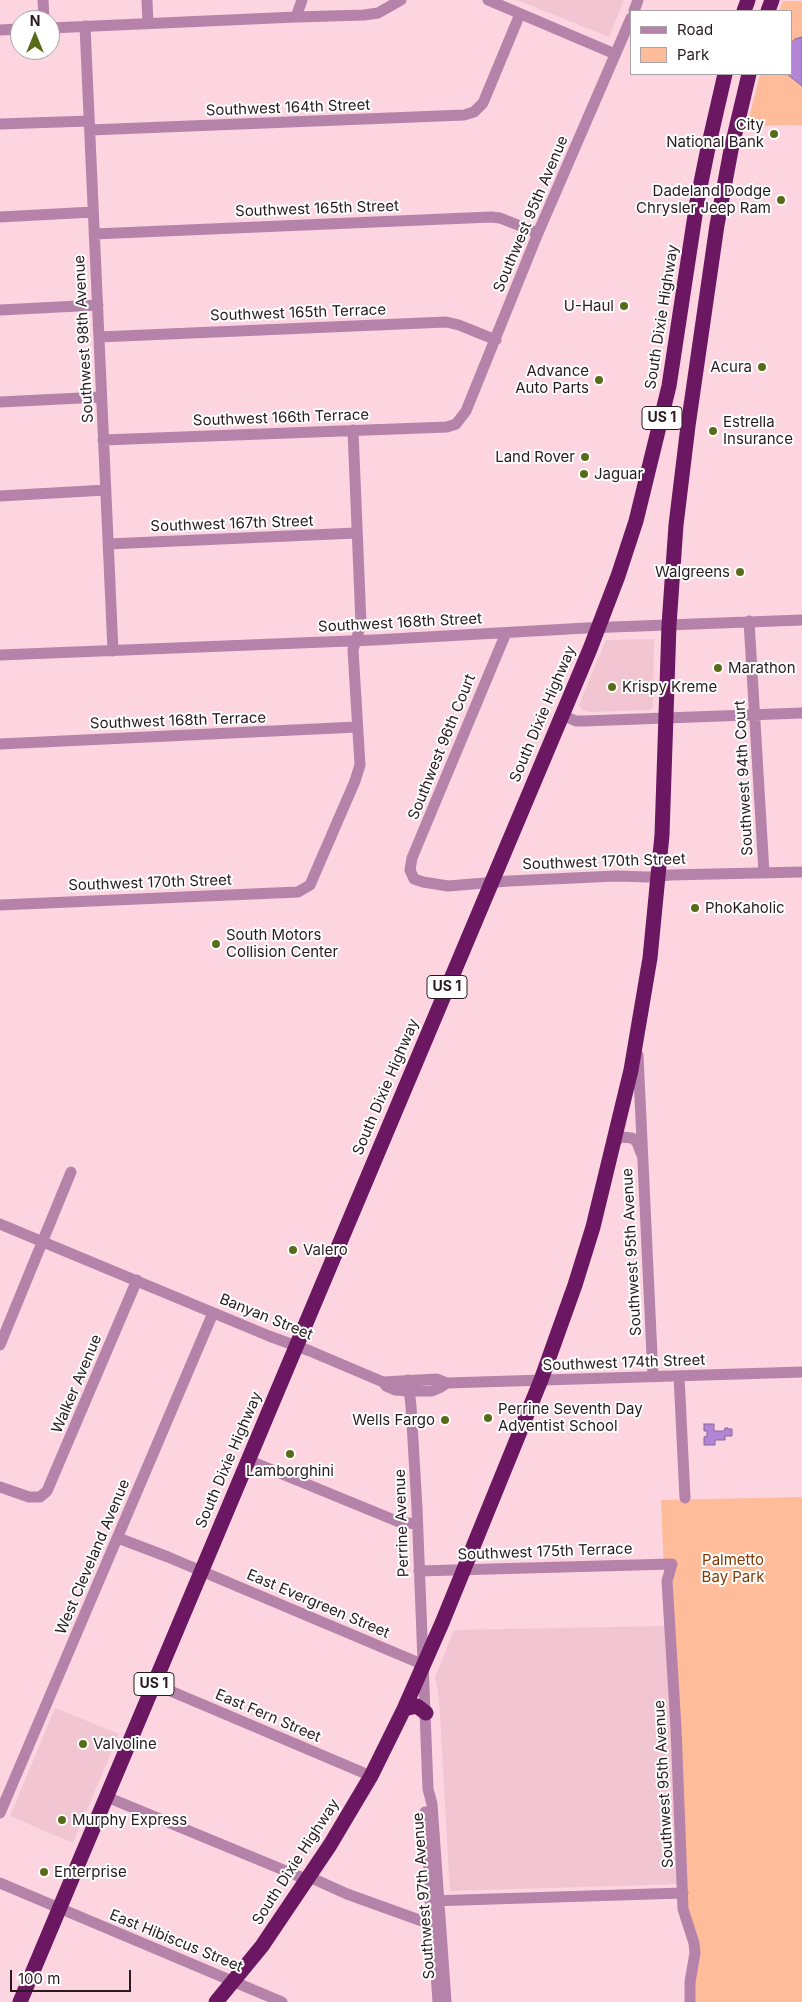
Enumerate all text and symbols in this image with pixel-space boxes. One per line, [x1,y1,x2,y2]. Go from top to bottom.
north arrow [10,10,60,60]
legend [630,10,792,75]
text: N [30,12,40,29]
text: Road [677,20,713,39]
text: Park [677,45,709,64]
street label: Southwest 164th Street [205,96,371,120]
place label: City National Bank [666,116,764,151]
marker: City National Bank [768,128,780,140]
street label: Southwest 95th Avenue [490,133,572,295]
place label: Dadeland Dodge Chrysler Jeep Ram [636,182,771,217]
marker: Dadeland Dodge Chrysler Jeep Ram [775,194,787,206]
street label: Southwest 165th Street [235,197,399,221]
street label: South Dixie Highway [642,243,682,391]
street label: Southwest 98th Avenue [71,254,97,424]
place label: U-Haul [564,297,614,315]
marker: U-Haul [618,300,630,312]
street label: Southwest 165th Terrace [210,301,386,325]
place label: Acura [710,358,752,376]
marker: Acura [756,361,768,373]
place label: Advance Auto Parts [515,362,589,397]
marker: Advance Auto Parts [593,374,605,386]
street label: Southwest 166th Terrace [193,406,369,430]
road number: US 1 [642,406,682,429]
place label: Estrella Insurance [723,413,793,448]
marker: Estrella Insurance [707,425,719,437]
place label: Land Rover [495,448,575,466]
marker: Land Rover [579,451,591,463]
place label: Jaguar [594,465,643,483]
marker: Jaguar [578,468,590,480]
street label: Southwest 167th Street [150,512,314,536]
place label: Walgreens [655,563,730,581]
marker: Walgreens [734,566,746,578]
street label: Southwest 168th Street [318,610,482,636]
street label: South Dixie Highway [506,643,580,785]
place label: Marathon [728,659,796,677]
marker: Marathon [712,662,724,674]
street label: Southwest 96th Court [405,672,479,822]
place label: Krispy Kreme [622,678,717,696]
marker: Krispy Kreme [606,681,618,693]
street label: Southwest 94th Court [731,700,757,856]
street label: Southwest 168th Terrace [90,709,266,733]
street label: Southwest 170th Street [522,850,686,874]
street label: Southwest 170th Street [68,871,232,895]
place label: PhoKaholic [705,899,785,917]
marker: PhoKaholic [689,902,701,914]
place label: South Motors Collision Center [226,926,338,961]
marker: South Motors Collision Center [210,938,222,950]
road number: US 1 [427,976,467,999]
street label: South Dixie Highway [349,1016,423,1158]
street label: Southwest 95th Avenue [619,1168,645,1336]
place label: Valero [303,1241,348,1259]
marker: Valero [287,1244,299,1256]
street label: Banyan Street [217,1290,315,1344]
street label: Walker Avenue [48,1332,106,1436]
street label: Southwest 174th Street [542,1351,706,1375]
street label: South Dixie Highway [192,1389,266,1531]
place label: Perrine Seventh Day Adventist School [498,1400,643,1435]
place label: Wells Fargo [352,1411,435,1429]
marker: Perrine Seventh Day Adventist School [482,1412,494,1424]
marker: Wells Fargo [439,1414,451,1426]
marker: Lamborghini [284,1448,296,1460]
place label: Lamborghini [246,1462,334,1480]
street label: Perrine Avenue [391,1469,413,1577]
street label: West Cleveland Avenue [52,1477,134,1637]
street label: Southwest 175th Terrace [457,1540,633,1564]
park label: Palmetto Bay Park [702,1551,764,1586]
street label: East Evergreen Street [244,1566,392,1642]
road number: US 1 [134,1672,174,1696]
street label: East Fern Street [213,1686,323,1746]
street label: Southwest 95th Avenue [651,1700,677,1868]
place label: Valvoline [93,1735,157,1753]
marker: Valvoline [77,1738,89,1750]
street label: South Dixie Highway [249,1796,343,1928]
place label: Murphy Express [72,1811,187,1829]
street label: Southwest 97th Avenue [409,1812,439,1980]
marker: Murphy Express [56,1814,68,1826]
place label: Enterprise [54,1863,127,1881]
marker: Enterprise [38,1866,50,1878]
street label: East Hibiscus Street [107,1906,245,1976]
scale bar [12,1960,134,1992]
text: 100 m [18,1969,60,1988]

